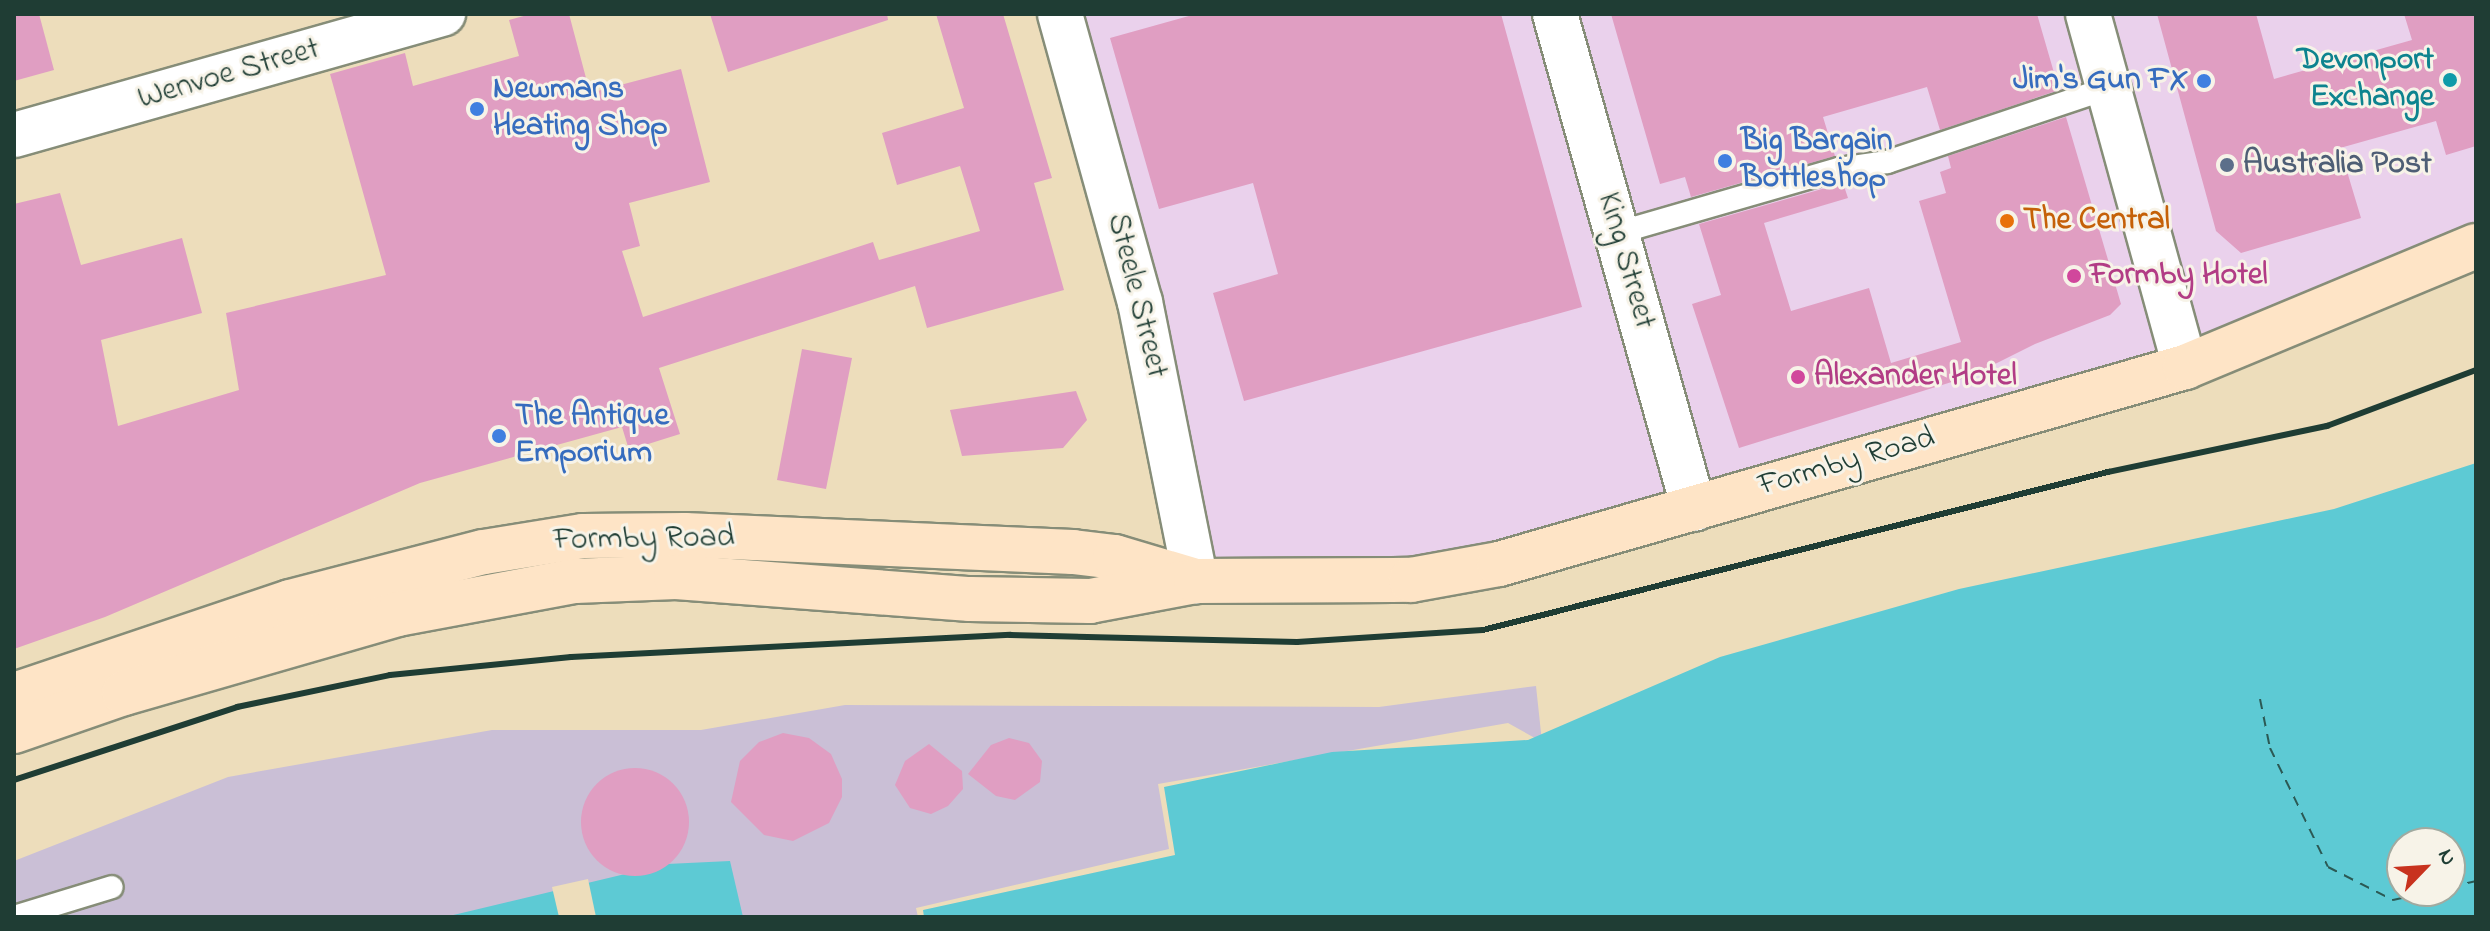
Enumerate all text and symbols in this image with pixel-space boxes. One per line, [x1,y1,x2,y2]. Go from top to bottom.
street label: Wenvoe Street [134,31,324,119]
place label: Devonport Exchange [2297,43,2434,118]
place label: Jim's Gun FX [2013,62,2188,100]
marker: Devonport Exchange [2441,71,2459,89]
place label: Newmans Heating Shop [493,72,668,147]
marker: Jim's Gun FX [2195,72,2213,90]
marker: Newmans Heating Shop [468,100,486,118]
place label: Big Bargain Bottleshop [1741,124,1893,199]
place label: Australia Post [2243,146,2432,184]
marker: Big Bargain Bottleshop [1716,152,1734,170]
marker: Australia Post [2218,156,2236,174]
street label: King Street [1587,188,1663,334]
place label: The Central [2023,202,2170,240]
street label: Steele Street [1097,210,1175,382]
marker: The Central [1998,212,2016,230]
place label: Formby Hotel [2090,257,2268,295]
marker: Formby Hotel [2065,267,2083,285]
place label: Alexander Hotel [1814,358,2017,396]
marker: Alexander Hotel [1789,368,1807,386]
place label: The Antique Emporium [515,399,669,474]
street label: Formby Road [1754,420,1940,506]
marker: The Antique Emporium [490,427,508,445]
street label: Formby Road [553,519,735,561]
north arrow [2386,827,2466,907]
text: N [2428,844,2464,871]

